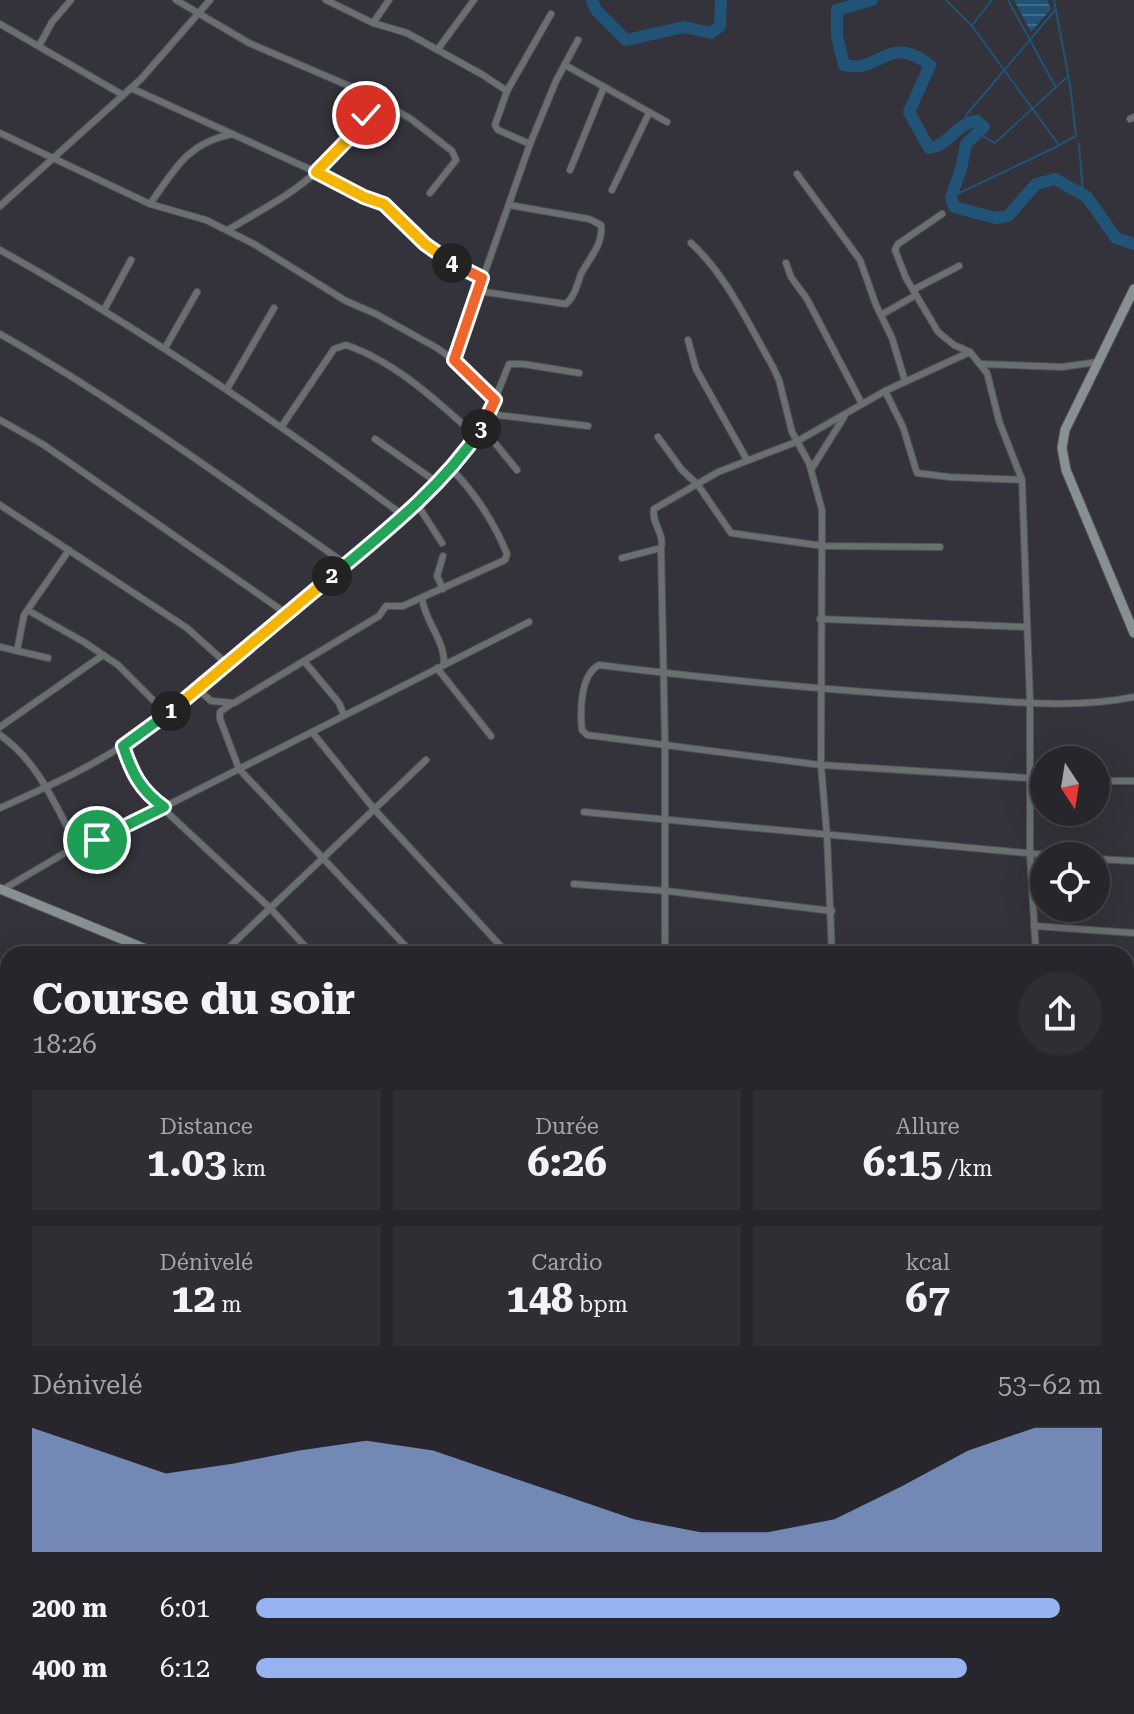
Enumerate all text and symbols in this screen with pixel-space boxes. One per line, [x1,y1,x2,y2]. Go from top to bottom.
pin [332,81,400,149]
icon: check [344,93,388,137]
pin: 4 [432,243,472,283]
text: 4 [446,250,458,275]
pin: 3 [461,409,501,449]
text: 3 [475,416,487,441]
pin: 2 [312,556,352,596]
text: 2 [326,563,338,588]
pin: 1 [151,691,191,731]
text: 1 [165,698,177,723]
north arrow [1030,746,1110,826]
map controls [1030,746,1110,922]
pin [63,806,131,874]
icon: arrive [75,818,119,862]
button: locate [1030,842,1110,922]
button: share [1018,972,1102,1056]
text: Course du soir [32,973,355,1025]
text: 18:26 [32,1029,97,1059]
text: Distance [160,1114,253,1139]
text: Durée [535,1114,599,1139]
text: Allure [896,1114,960,1139]
text: 1.03 [147,1139,226,1186]
text: 6:26 [527,1139,607,1186]
text: 6:15 [863,1139,943,1186]
text: km [226,1156,266,1181]
text: /km [943,1156,992,1181]
text: Dénivelé [160,1250,253,1275]
text: Cardio [531,1250,603,1275]
text: kcal [906,1250,950,1275]
text: 12 [171,1275,216,1322]
text: 148 [506,1275,573,1322]
text: 67 [905,1275,950,1322]
text: m [216,1292,242,1317]
text: bpm [573,1292,628,1317]
text: Dénivelé [32,1370,142,1400]
text: 53–62 m [998,1370,1102,1400]
text: 200 m [32,1593,107,1623]
text: 6:01 [160,1593,210,1623]
text: 400 m [32,1653,107,1683]
text: 6:12 [160,1653,210,1683]

